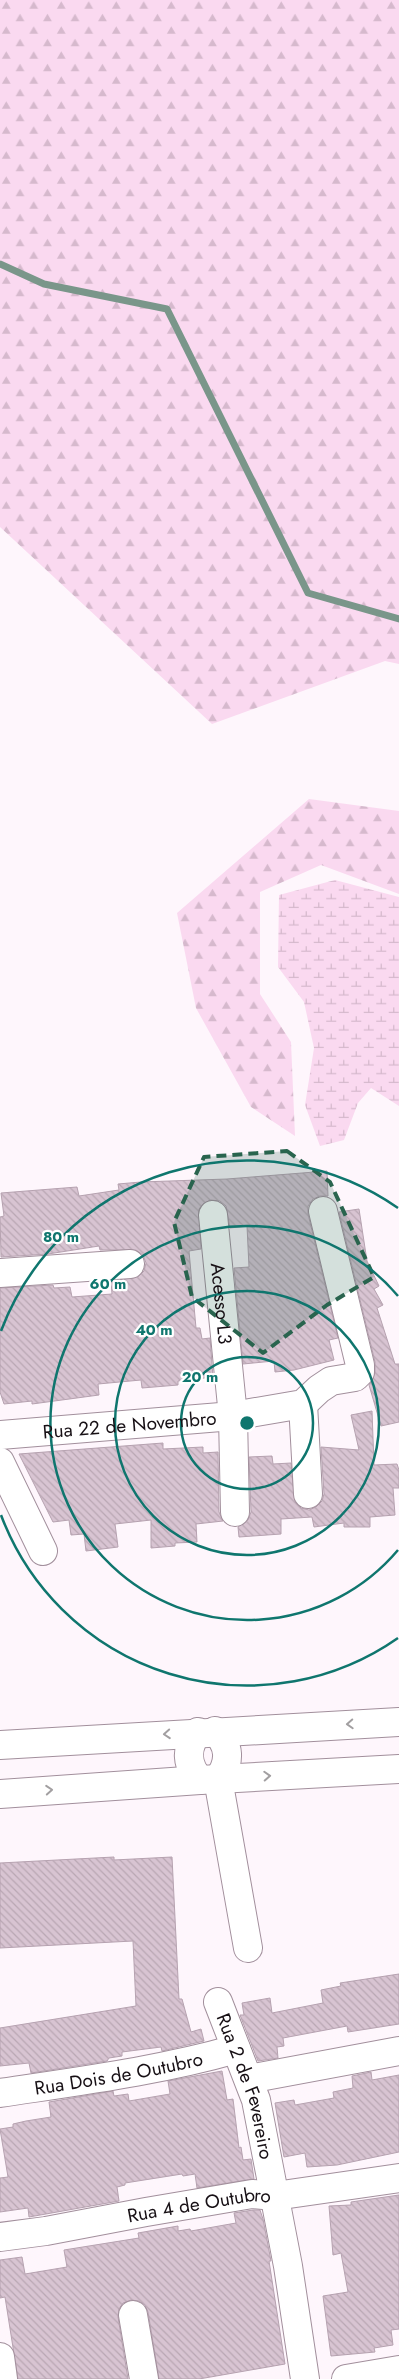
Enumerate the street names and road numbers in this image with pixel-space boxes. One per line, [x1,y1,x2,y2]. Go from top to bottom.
street label: Acesso L3 [204,1262,239,1346]
street label: Rua 22 de Novembro [42,1404,217,1445]
street label: Rua 2 de Fevereiro [210,2009,281,2161]
street label: Rua Dois de Outubro [32,2045,205,2101]
street label: Rua 4 de Outubro [125,2180,272,2229]

